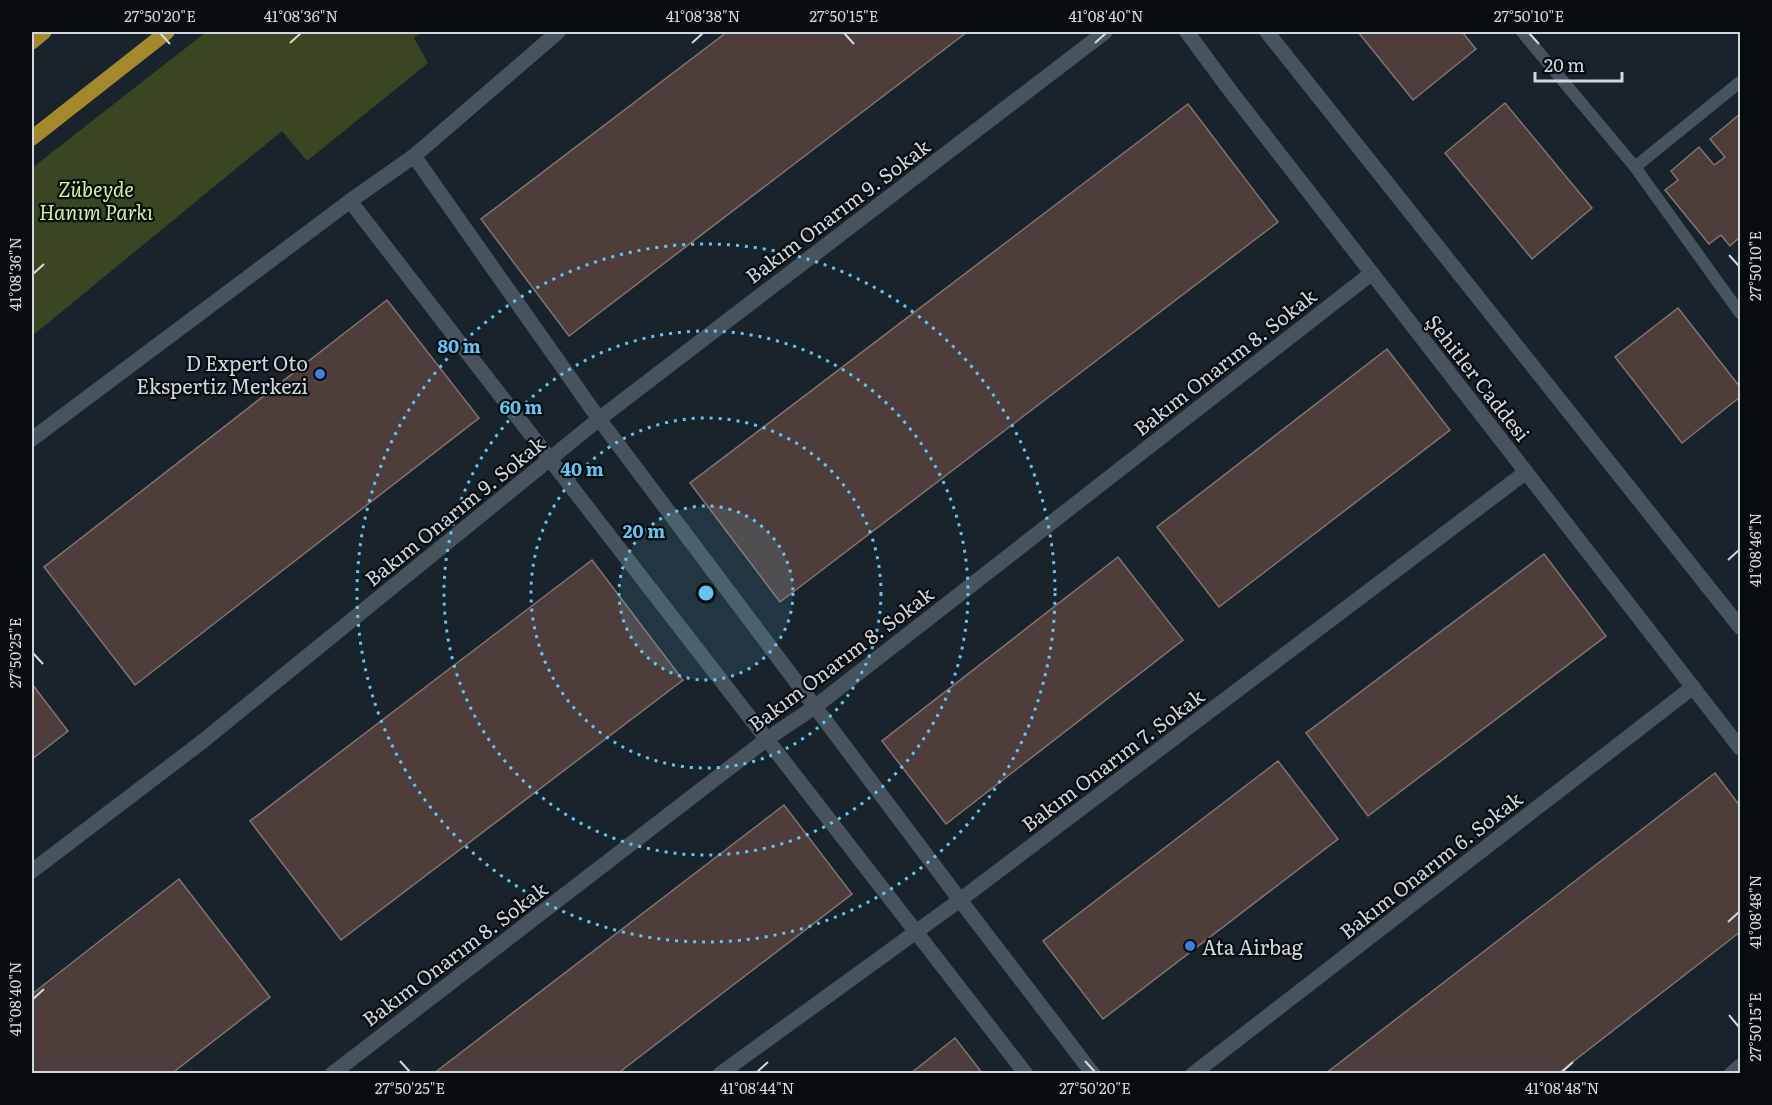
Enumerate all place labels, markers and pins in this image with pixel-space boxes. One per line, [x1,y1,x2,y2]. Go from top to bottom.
place label: D Expert Oto Ekspertiz Merkezi [136,347,308,400]
marker: D Expert Oto Ekspertiz Merkezi [313,367,327,381]
centre of rings [696,583,716,603]
place label: Ata Airbag [1202,931,1304,961]
marker: Ata Airbag [1183,939,1197,953]

